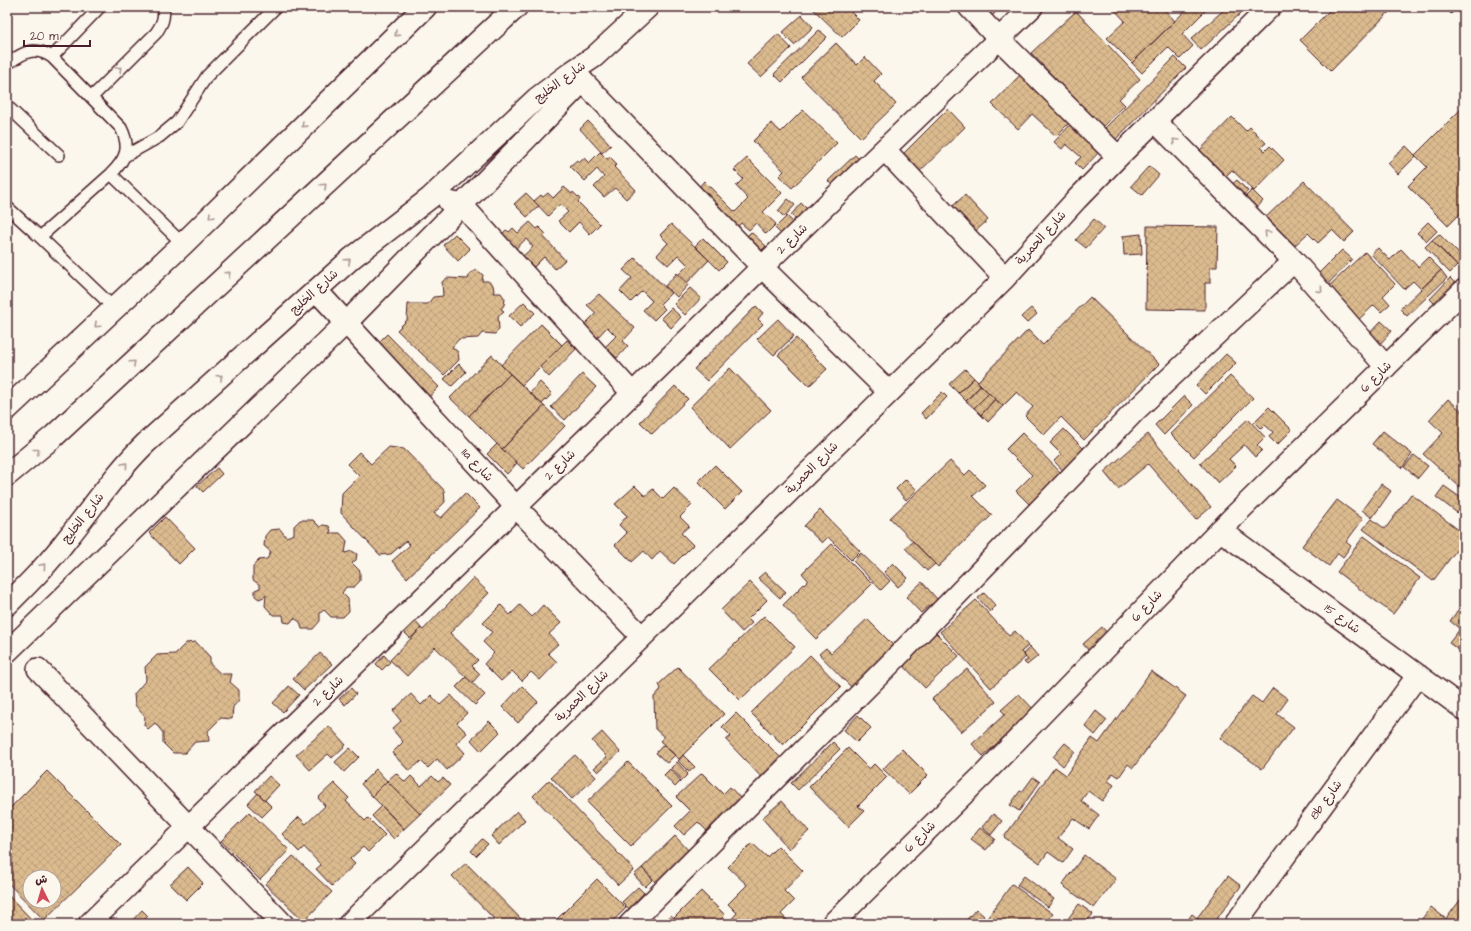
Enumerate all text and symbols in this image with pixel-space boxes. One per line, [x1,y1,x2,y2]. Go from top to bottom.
scale bar [24,22,90,48]
text: 20 m [30,28,59,45]
one-way arrow [394,29,402,37]
street label: شارع الخليج [531,58,589,106]
one-way arrow [114,66,122,74]
one-way arrow [301,120,309,128]
one-way arrow [1172,138,1180,146]
one-way arrow [319,183,327,191]
street label: شارع الحمرية [1012,207,1070,269]
one-way arrow [208,211,216,219]
street label: شارع 2 [773,220,811,258]
one-way arrow [1264,230,1272,238]
one-way arrow [343,259,350,266]
street label: شارع الخليج [286,266,342,318]
one-way arrow [224,272,231,279]
one-way arrow [1315,286,1322,293]
one-way arrow [94,321,102,328]
street label: شارع 6 [1356,357,1396,397]
one-way arrow [128,360,136,368]
one-way arrow [215,374,223,381]
street label: شارع الحمرية [782,438,842,498]
street label: 11a شارع [457,445,497,485]
street label: شارع 2 [541,446,579,484]
one-way arrow [33,448,40,455]
one-way arrow [120,462,127,470]
street label: شارع الخليج [58,489,108,547]
one-way arrow [39,564,46,571]
street label: شارع 6 [1128,586,1166,626]
street label: شارع 15 [1320,600,1364,638]
street label: شارع الحمرية [552,666,612,726]
street label: شارع 2 [309,672,347,710]
street label: 8b شارع [1306,777,1346,823]
street label: شارع 6 [900,817,940,857]
north arrow [22,869,62,909]
text: ش [34,872,48,888]

